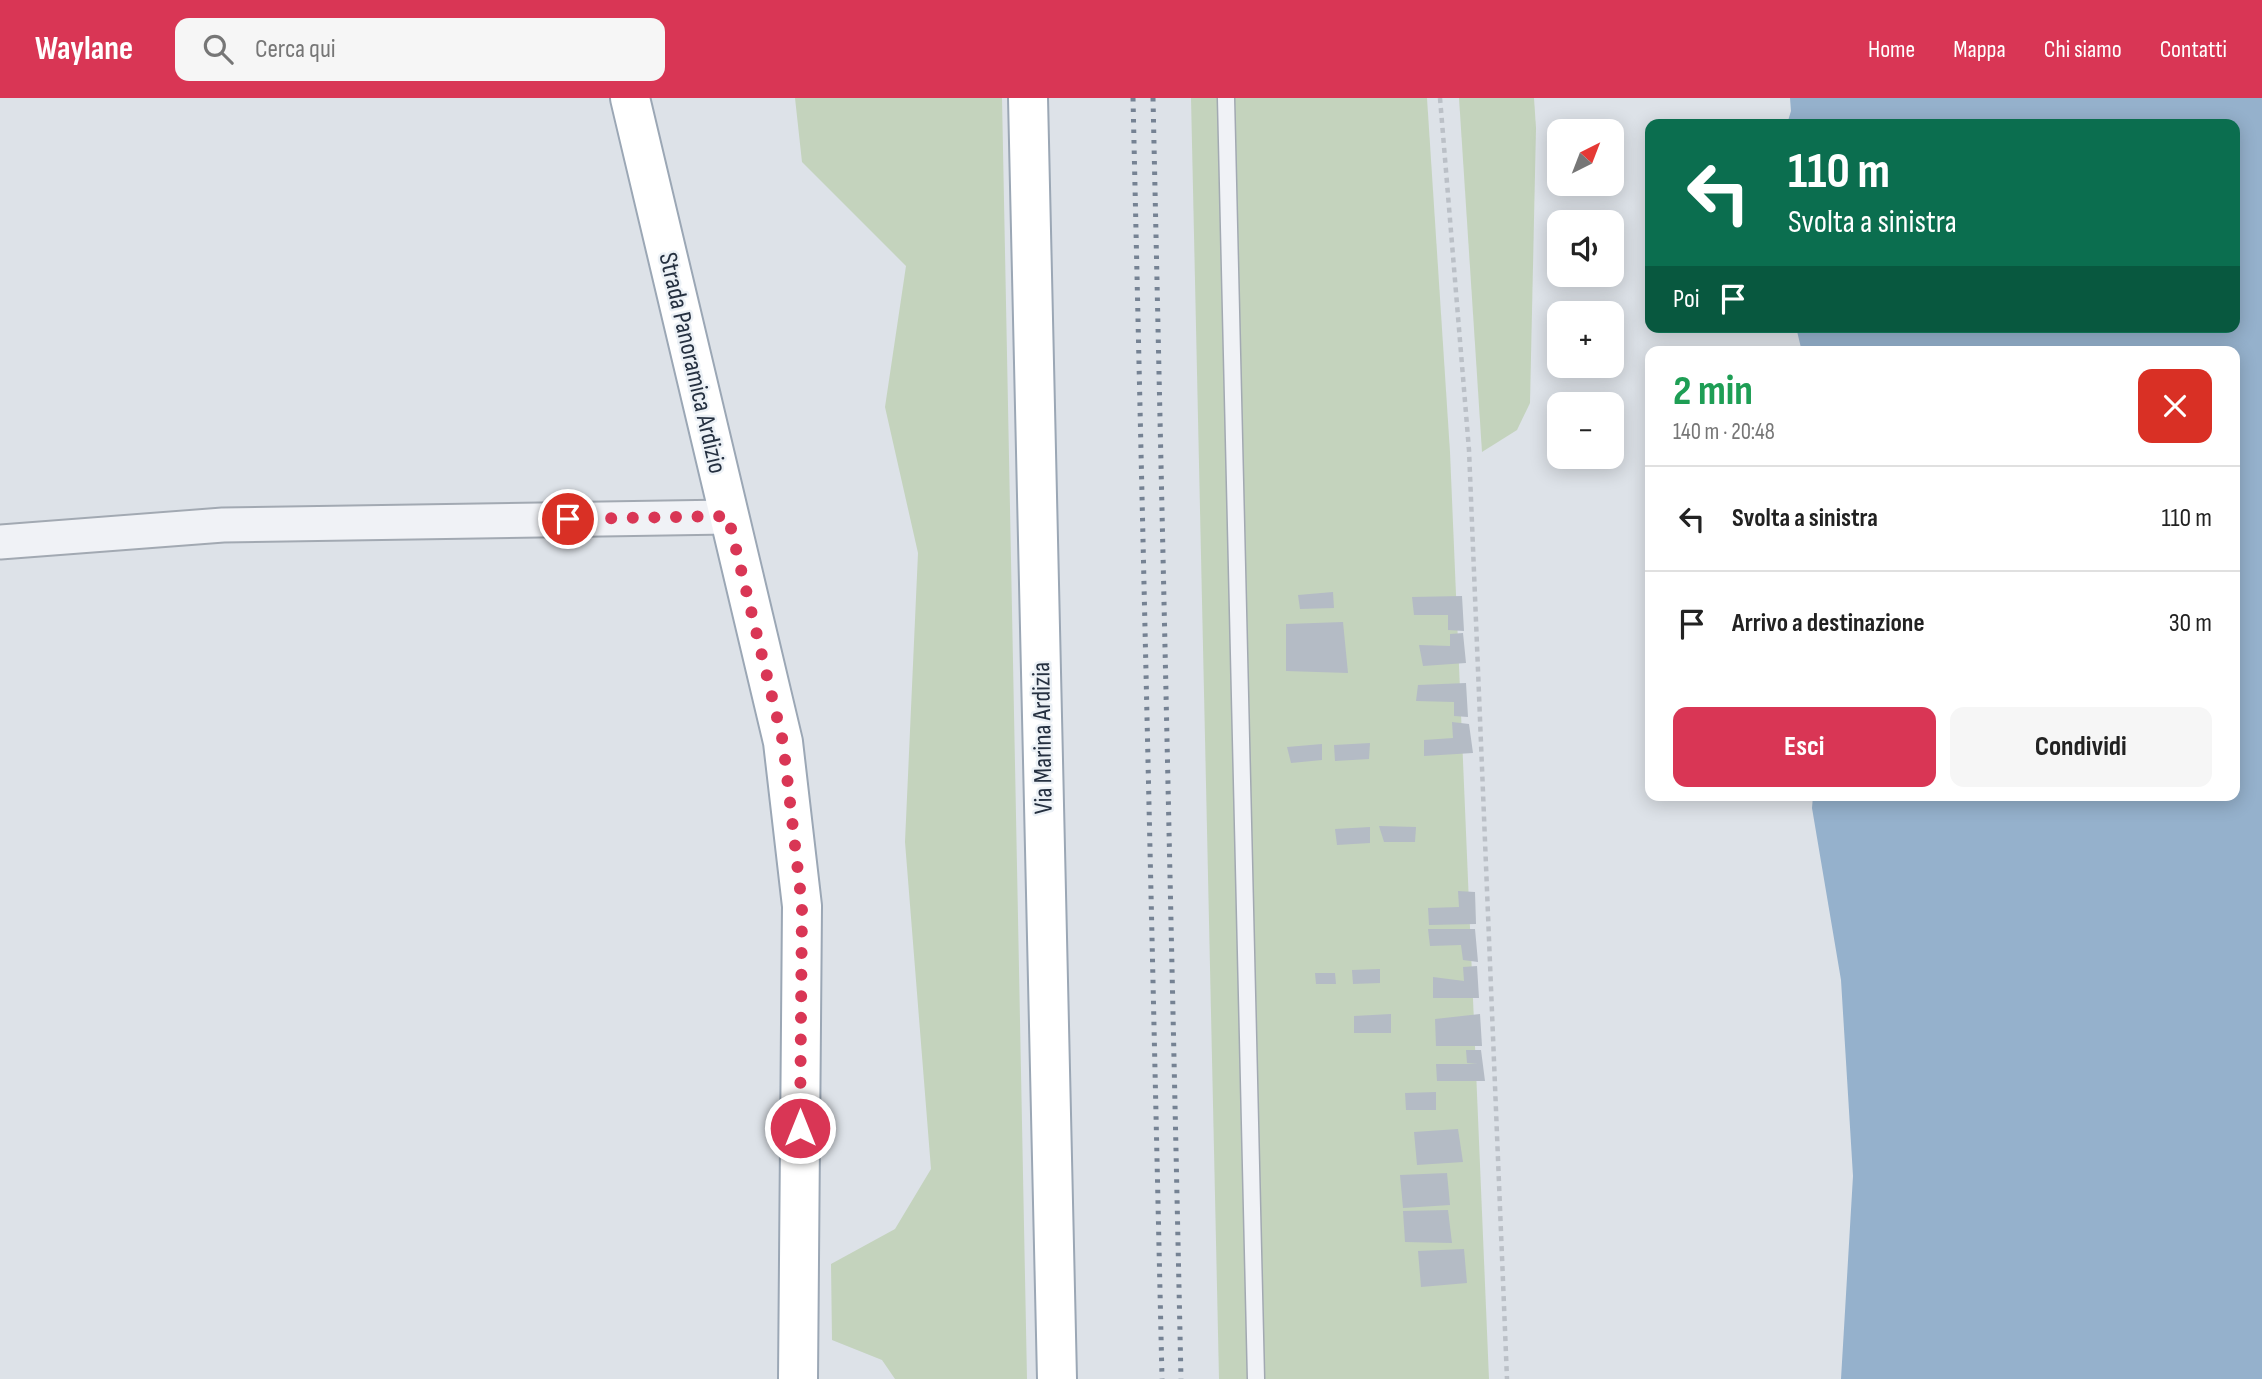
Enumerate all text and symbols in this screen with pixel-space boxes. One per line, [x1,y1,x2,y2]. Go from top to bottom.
search box [175,18,665,81]
text: Waylane [35,29,133,69]
icon: search [199,30,237,68]
text: Cerca qui [255,34,336,65]
text: Home [1868,35,1915,64]
text: Mappa [1953,35,2006,64]
text: Chi siamo [2044,35,2122,64]
text: Contatti [2160,35,2227,64]
north arrow [1547,119,1624,196]
map controls [1547,119,1624,469]
text: 110 m [1788,143,1890,202]
icon: left [1673,147,1764,238]
text: Svolta a sinistra [1788,203,1957,242]
button: sound [1547,210,1624,287]
street label: Strada Panoramica Ardizio [652,250,732,476]
icon: arrive [1714,280,1752,318]
text: Poi [1673,284,1700,315]
button: + [1547,301,1624,378]
text: 2 min [1673,366,1753,417]
button: close [2138,369,2212,443]
button: − [1547,392,1624,469]
text: 140 m · 20:48 [1673,418,1775,446]
pin [538,489,598,549]
icon: arrive [549,500,587,538]
icon: left [1673,500,1711,538]
text: Svolta a sinistra [1732,503,1878,534]
text: 110 m [2161,503,2212,534]
icon: arrive [1673,605,1711,643]
text: Arrivo a destinazione [1732,608,1925,639]
text: 30 m [2169,608,2212,639]
street label: Via Marina Ardizia [1026,662,1060,814]
button: Esci [1673,707,1936,787]
button: Condividi [1950,707,2212,787]
position arrow [763,1091,837,1165]

